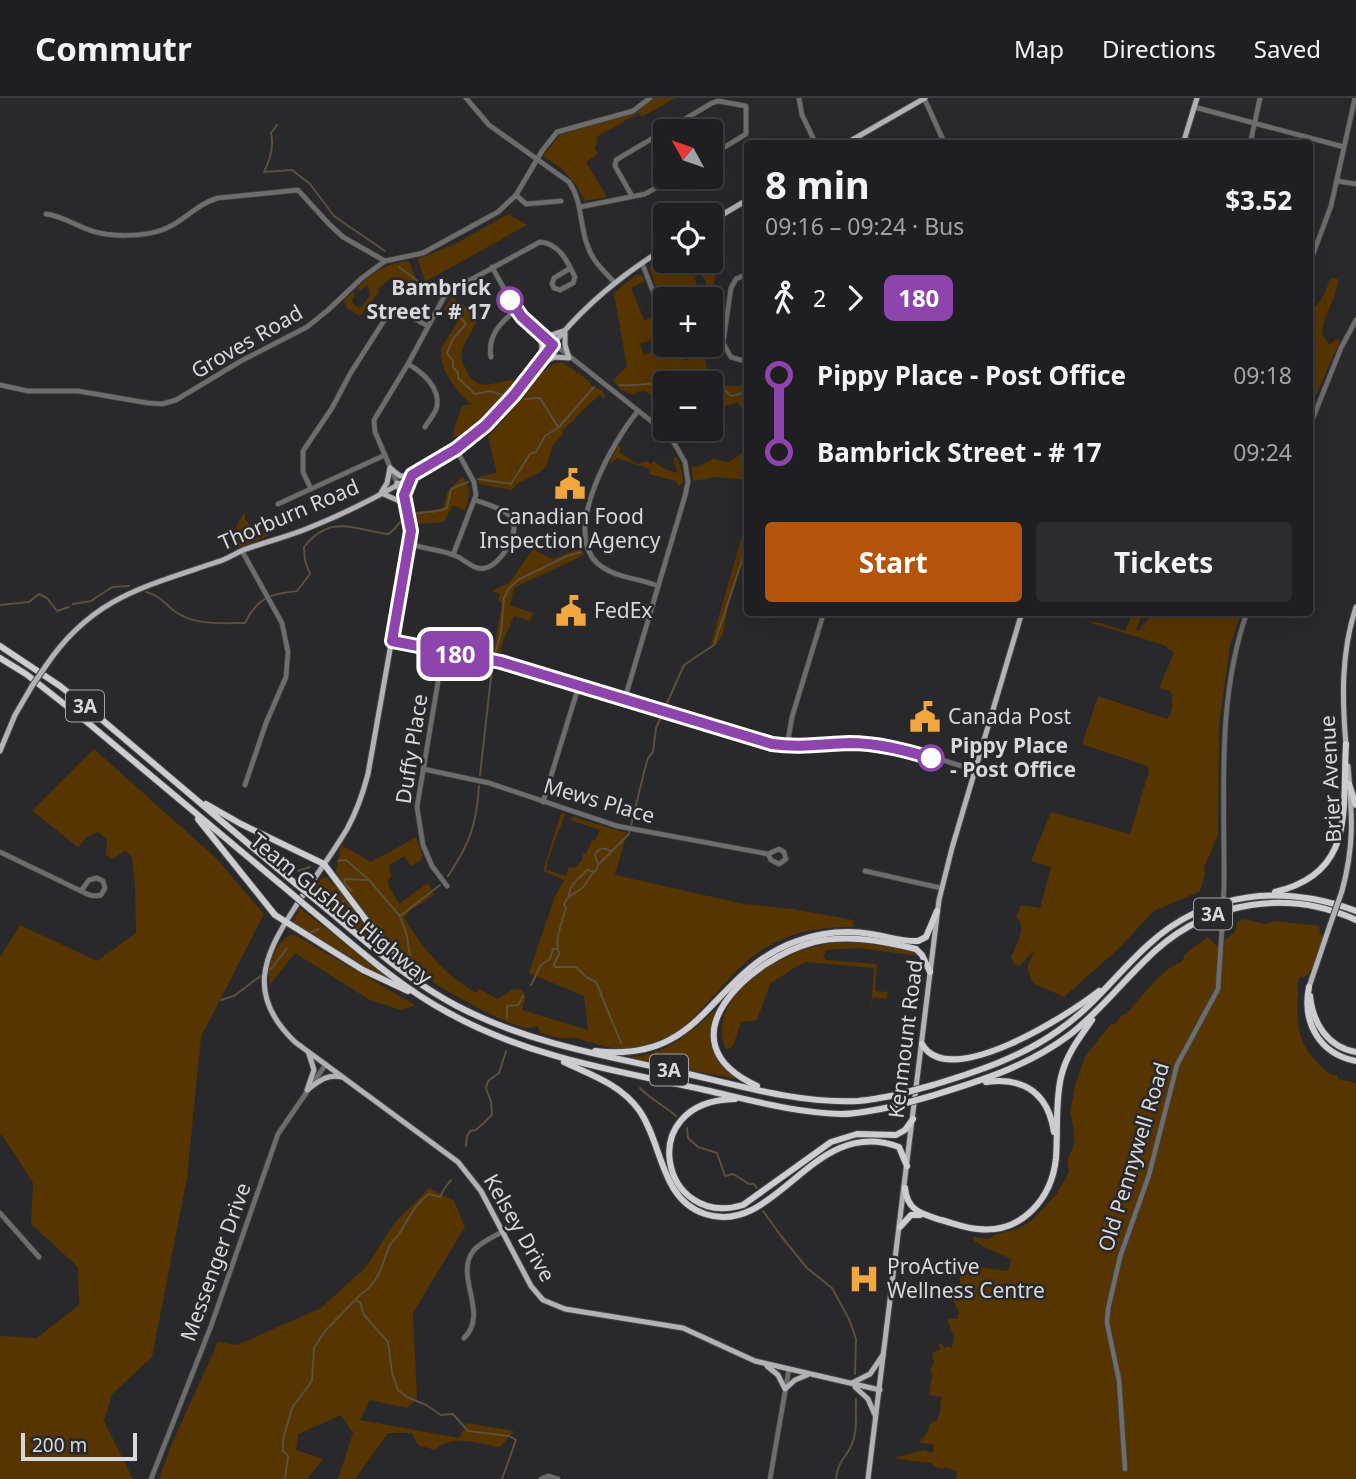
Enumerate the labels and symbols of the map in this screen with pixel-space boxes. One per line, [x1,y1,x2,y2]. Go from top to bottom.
north arrow [653,119,723,189]
place label: Bambrick Street - # 17 [366,273,492,325]
marker: Bambrick Street - # 17 [497,287,523,313]
street label: Groves Road [186,298,307,384]
public building icon: Canadian Food Inspection Agency [553,467,587,501]
street label: Thorburn Road [214,472,363,556]
place label: Canadian Food Inspection Agency [479,502,661,554]
public building icon: FedEx [554,594,588,628]
place label: FedEx [594,596,652,624]
line badge: 180 [415,631,495,677]
road number: 3A [66,691,104,722]
street label: Duffy Place [389,692,434,806]
public building icon: Canada Post [908,700,942,734]
place label: Canada Post [948,702,1071,730]
street label: Brier Avenue [1313,715,1347,843]
place label: Pippy Place - Post Office [950,731,1076,783]
marker: Pippy Place - Post Office [918,745,944,771]
street label: Mews Place [540,771,658,829]
street label: Team Gushue Highway [245,826,439,991]
road number: 3A [1194,898,1232,930]
street label: Kenmount Road [881,958,929,1120]
road number: 3A [650,1054,688,1086]
street label: Old Pennywell Road [1091,1059,1175,1255]
street label: Kelsey Drive [478,1169,562,1286]
street label: Messenger Drive [173,1179,257,1345]
place label: ProActive Wellness Centre [887,1252,1045,1304]
hospital icon: ProActive Wellness Centre [847,1262,881,1296]
scale bar [21,1430,136,1462]

